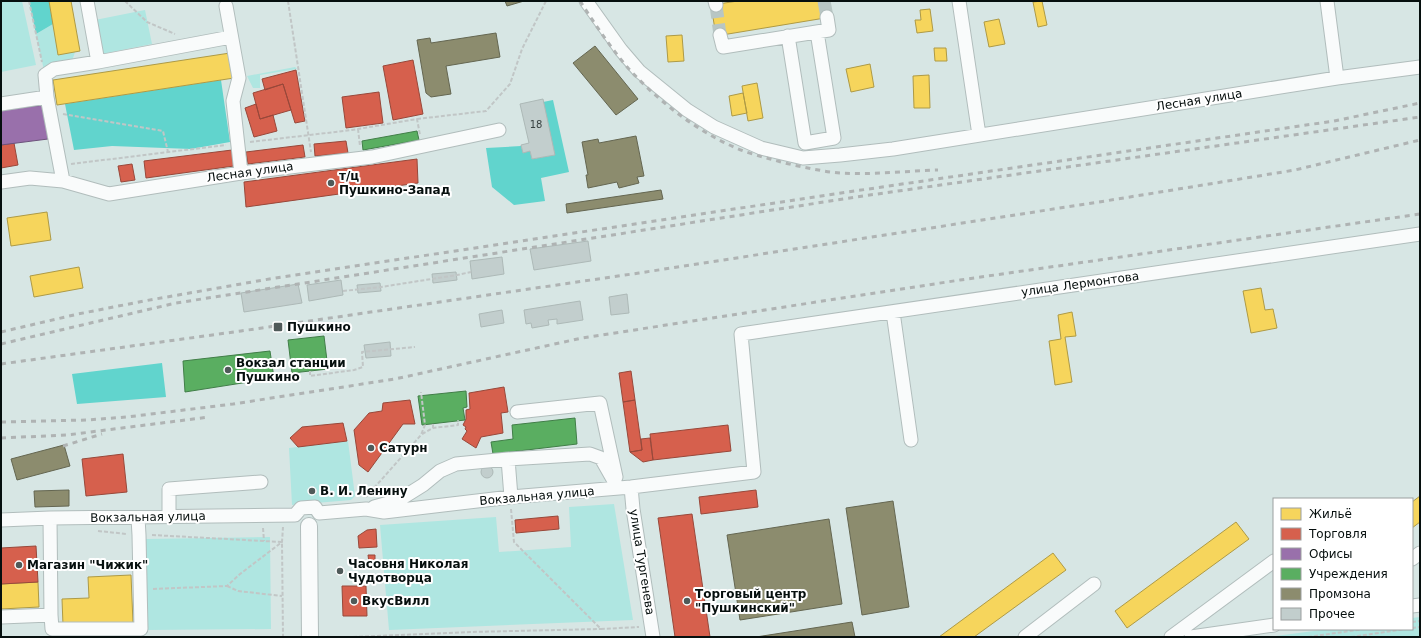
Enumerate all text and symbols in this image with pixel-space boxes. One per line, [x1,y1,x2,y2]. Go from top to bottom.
street label: Лесная улица [1155,86,1243,114]
house number: 18 [530,119,542,130]
street label: Лесная улица [206,159,294,185]
place label: т/ц Пушкино-Запад [339,169,451,197]
marker: т/ц Пушкино-Запад [326,178,336,188]
street label: улица Лермонтова [1020,269,1140,299]
place label: Пушкино [287,320,351,334]
marker: Пушкино [272,321,284,333]
place label: Вокзал станции Пушкино [236,356,346,384]
marker: Вокзал станции Пушкино [223,365,233,375]
place label: Сатурн [379,441,428,455]
marker: Сатурн [366,443,376,453]
place label: В. И. Ленину [320,484,408,498]
street label: Вокзальная улица [479,484,595,508]
marker: В. И. Ленину [307,486,317,496]
legend [1273,498,1413,630]
text: Жильё [1309,507,1352,521]
street label: улица Тургенева [627,508,657,616]
street label: Вокзальная улица [90,509,206,525]
text: Торговля [1308,527,1367,541]
text: Офисы [1309,547,1353,561]
place label: Часовня Николая Чудотворца [348,557,468,585]
place label: Магазин "Чижик" [27,558,148,572]
marker: Магазин "Чижик" [14,560,24,570]
marker: Часовня Николая Чудотворца [335,566,345,576]
text: Учреждения [1309,567,1388,581]
place label: Торговый центр "Пушкинский" [695,587,807,615]
text: Промзона [1309,587,1371,601]
place label: ВкусВилл [362,594,429,608]
marker: ВкусВилл [349,596,359,606]
marker: Торговый центр "Пушкинский" [682,596,692,606]
text: Прочее [1309,607,1355,621]

